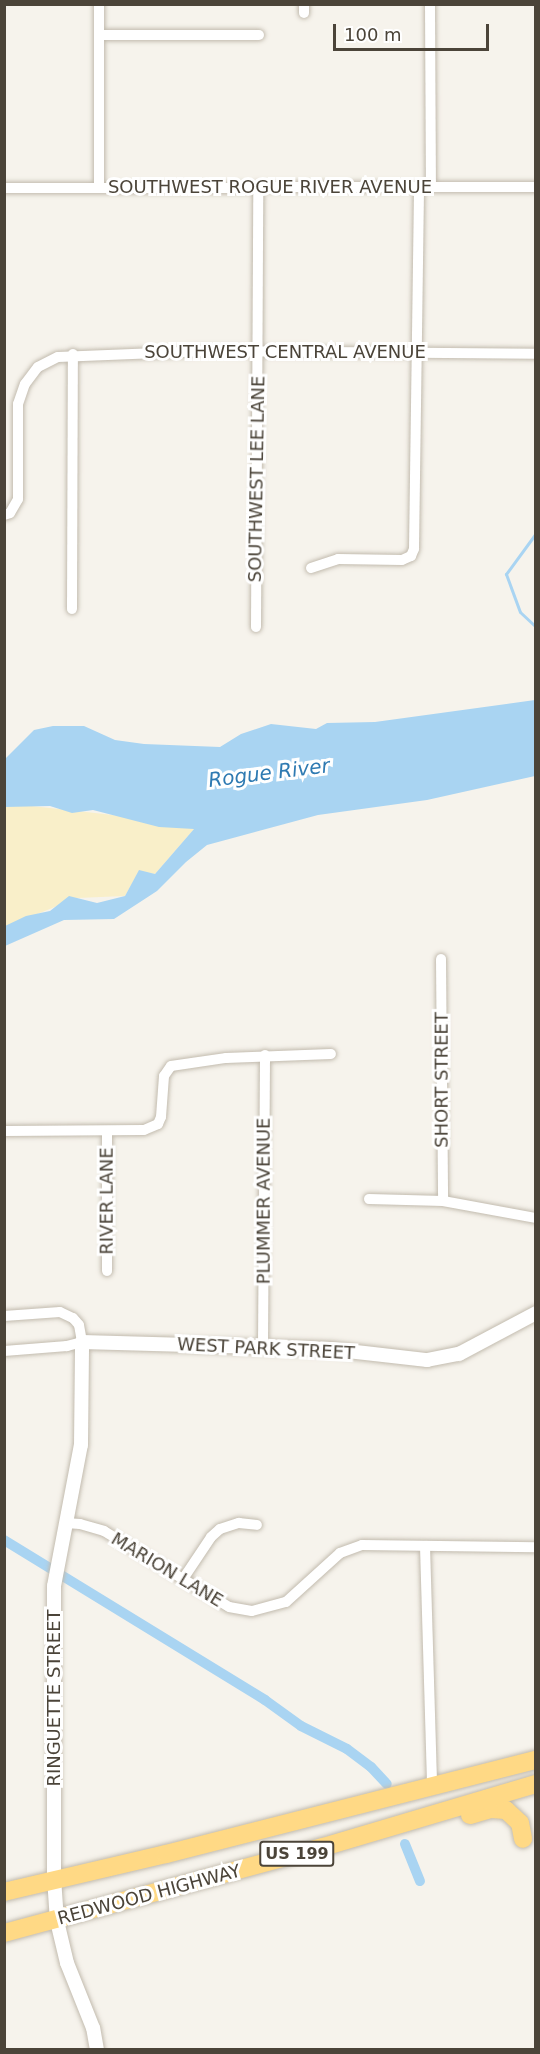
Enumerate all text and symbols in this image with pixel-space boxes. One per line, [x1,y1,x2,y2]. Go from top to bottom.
scale bar [336,12,492,50]
text: 100 m [344,24,402,45]
street label: SOUTHWEST ROGUE RIVER AVENUE [108,176,432,198]
street label: SOUTHWEST CENTRAL AVENUE [144,341,426,363]
street label: SOUTHWEST LEE LANE [244,375,270,583]
water label: Rogue River [207,754,331,792]
street label: SHORT STREET [431,1012,453,1148]
street label: PLUMMER AVENUE [253,1118,275,1284]
street label: RIVER LANE [96,1147,118,1255]
street label: WEST PARK STREET [177,1334,355,1364]
street label: MARION LANE [107,1528,227,1612]
street label: RINGUETTE STREET [43,1609,65,1787]
road number: US 199 [258,1841,336,1867]
street label: REDWOOD HIGHWAY [55,1860,243,1930]

